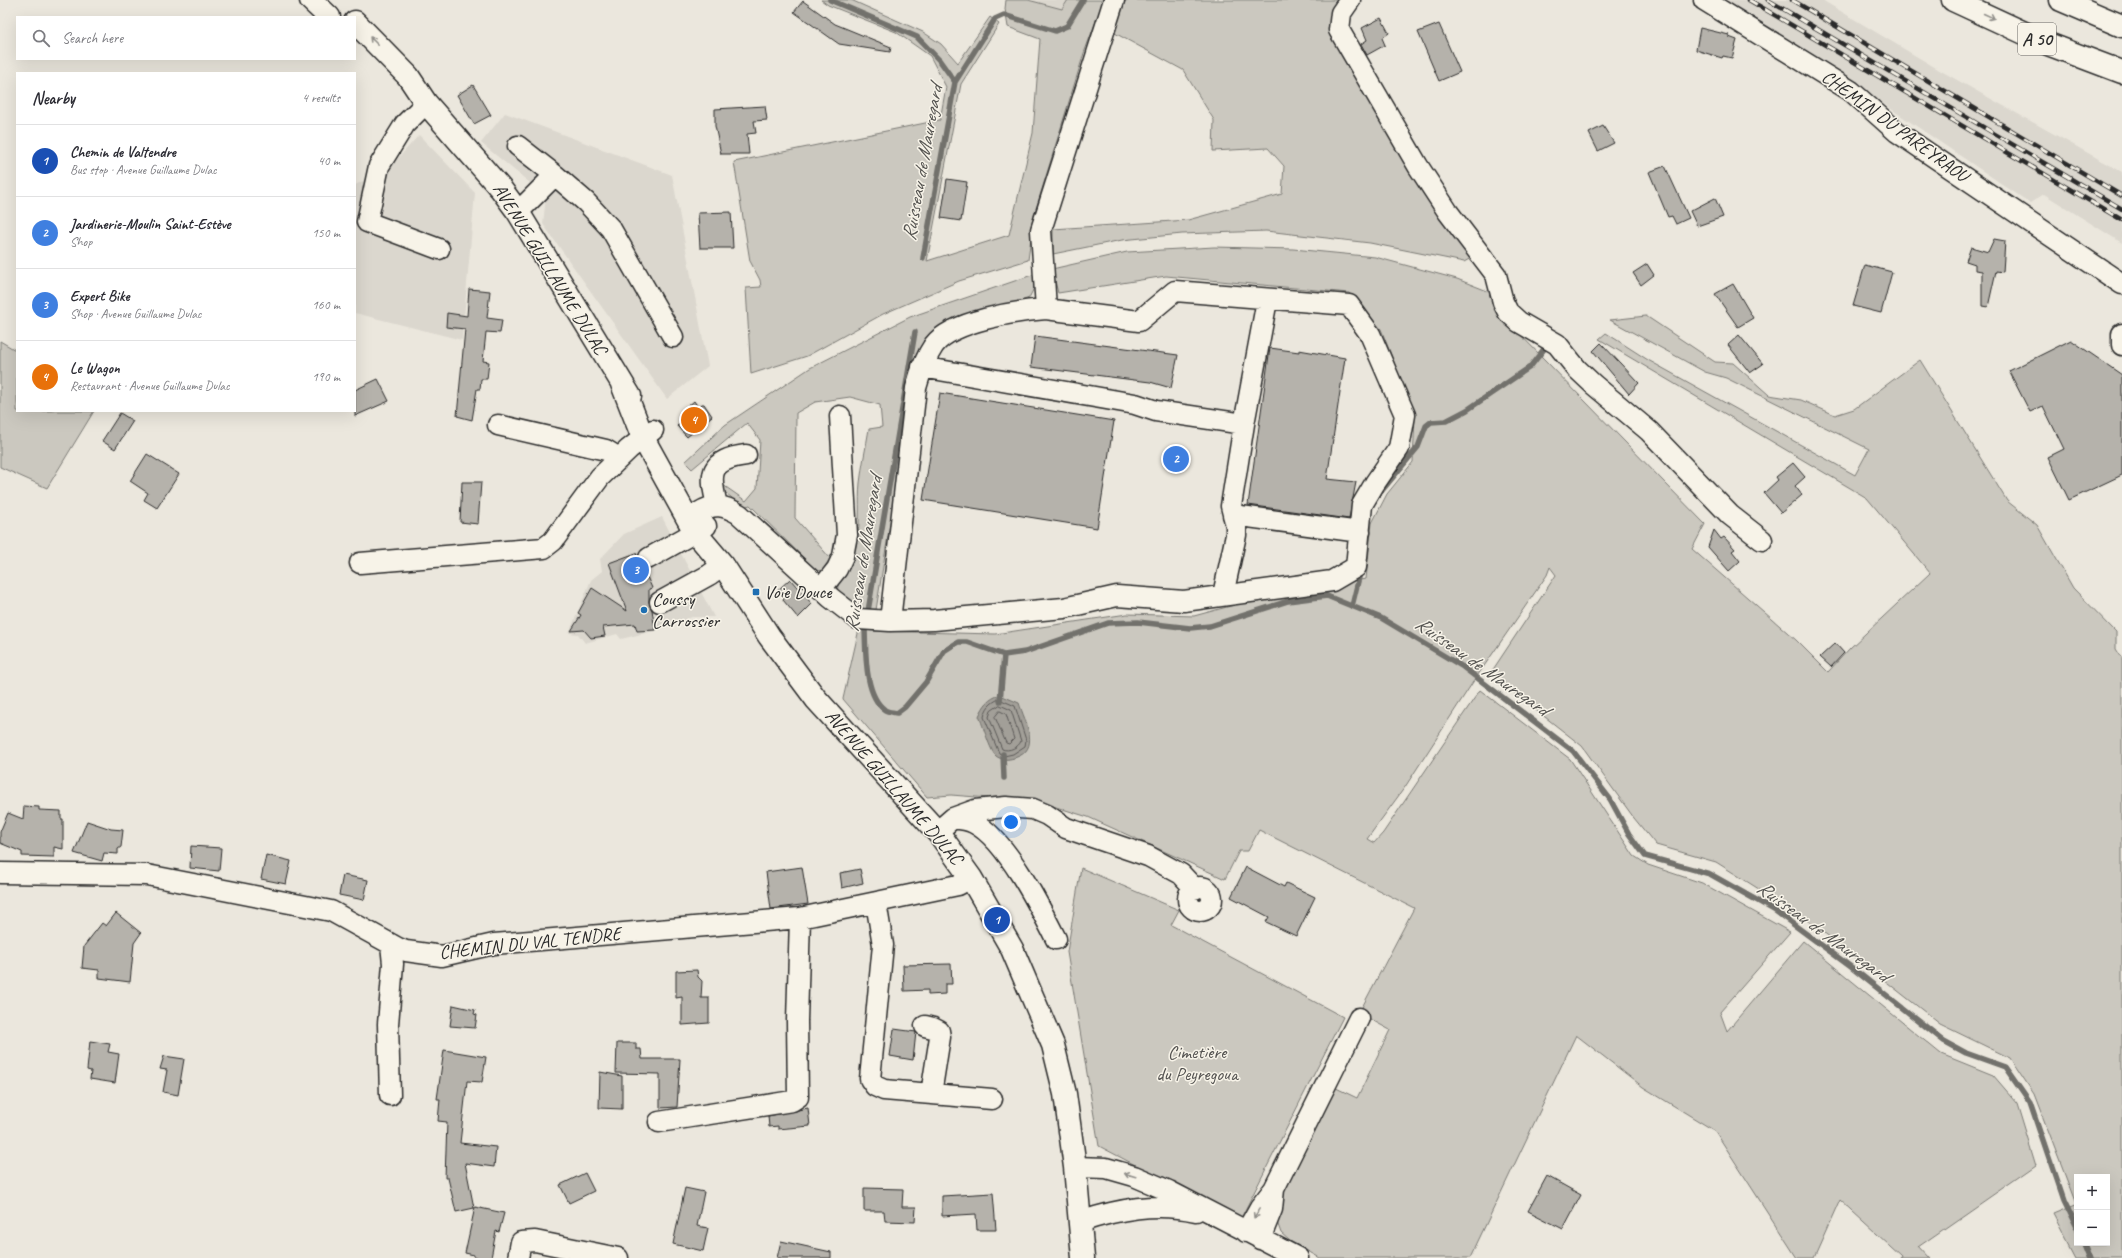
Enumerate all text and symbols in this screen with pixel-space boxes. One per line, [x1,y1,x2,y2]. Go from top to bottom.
one-way arrow [1982,13,1994,21]
search box [16,16,356,60]
road number: A 50 [2018,23,2056,55]
icon: search [30,27,52,49]
text: Search here [62,29,123,48]
one-way arrow [369,36,379,46]
street label: CHEMIN DU PAREYRAOU [1817,65,1975,189]
water label: Ruisseau de Mauregard [896,78,949,242]
text: Nearby [32,88,75,109]
text: 4 results [302,90,340,106]
text: Chemin de Valtendre [70,143,176,162]
text: 1 [42,153,48,169]
text: 40 m [318,153,340,169]
text: Bus stop · Avenue Guillaume Dulac [70,162,217,178]
street label: AVENUE GUILLAUME DULAC [487,179,614,362]
text: Jardinerie-Moulin Saint-Estève [70,215,231,234]
text: 2 [42,225,48,241]
text: 150 m [312,225,340,241]
text: Shop [70,234,92,250]
text: Expert Bike [70,287,129,306]
text: 3 [42,297,48,313]
text: 160 m [312,297,340,313]
text: Shop · Avenue Guillaume Dulac [70,306,201,322]
text: Le Wagon [70,359,120,378]
text: 4 [42,369,48,385]
text: 190 m [312,369,340,385]
text: Restaurant · Avenue Guillaume Dulac [70,378,230,394]
pin: 4 [681,405,707,435]
pin: 2 [1163,444,1189,474]
water label: Ruisseau de Mauregard [838,469,889,633]
pin: 3 [623,555,649,585]
place label: Voie Douce [764,580,833,604]
place label: Coussy Carrossier [652,587,720,633]
marker: Voie Douce [751,587,761,597]
marker: Coussy Carrossier [639,605,649,615]
water label: Ruisseau de Mauregard [1411,611,1558,725]
street label: AVENUE GUILLAUME DULAC [820,704,970,872]
your location [1001,812,1021,832]
water label: Ruisseau de Mauregard [1752,875,1899,991]
pin: 1 [984,905,1010,935]
street label: CHEMIN DU VAL TENDRE [438,921,625,964]
park label: Cimetière du Peyregoua [1156,1040,1240,1086]
one-way arrow [1123,1171,1136,1178]
map controls [2074,1174,2110,1246]
button: + [2074,1174,2110,1210]
one-way arrow [1253,1207,1261,1218]
button: − [2074,1210,2110,1246]

